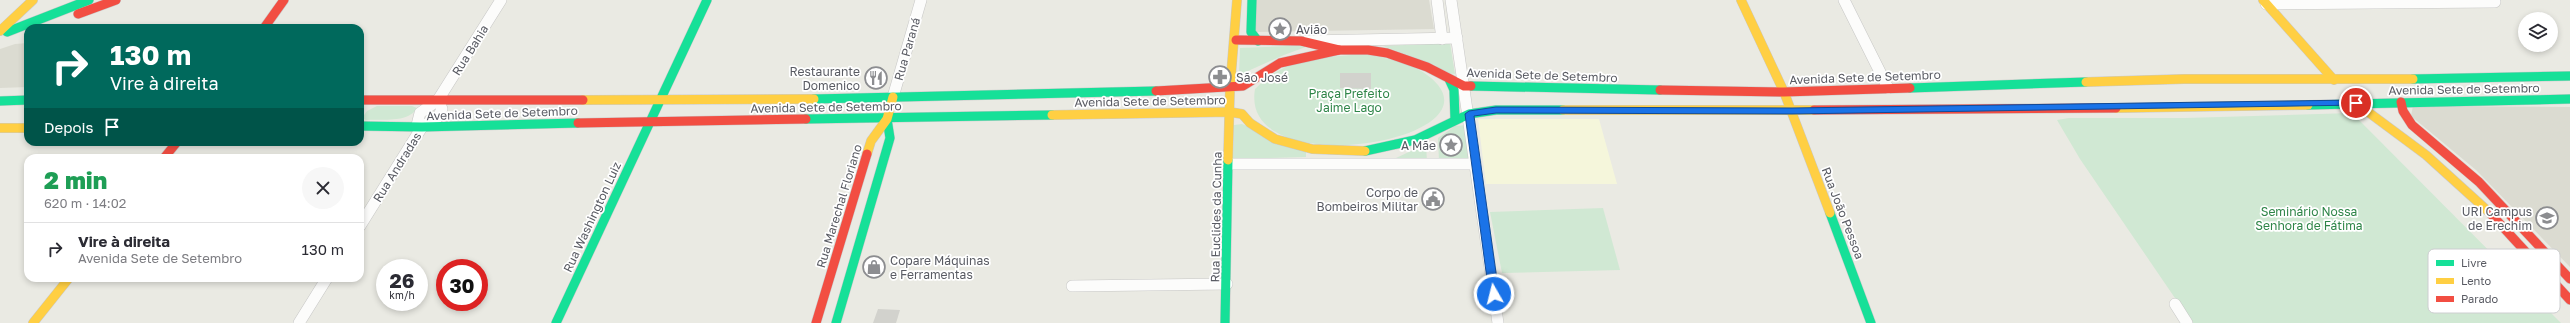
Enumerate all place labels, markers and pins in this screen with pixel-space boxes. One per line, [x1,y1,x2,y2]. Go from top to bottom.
place icon: Avião [1267,16,1293,42]
place label: Avião [1296,22,1327,37]
place label: Restaurante Domenico [789,64,860,93]
pharmacy icon: São José [1207,64,1233,90]
restaurant icon: Restaurante Domenico [863,65,889,91]
place label: São José [1236,70,1288,85]
pin [2339,86,2373,120]
place icon: A Mãe [1438,132,1464,158]
place label: A Mãe [1401,138,1436,153]
place label: Corpo de Bombeiros Militar [1317,185,1418,214]
public building icon: Corpo de Bombeiros Militar [1420,186,1446,212]
place label: URI Campus de Erechim [2462,204,2532,233]
school or university icon: URI Campus de Erechim [2534,205,2560,231]
place label: Copare Máquinas e Ferramentas [890,253,990,282]
shop icon: Copare Máquinas e Ferramentas [861,254,887,280]

